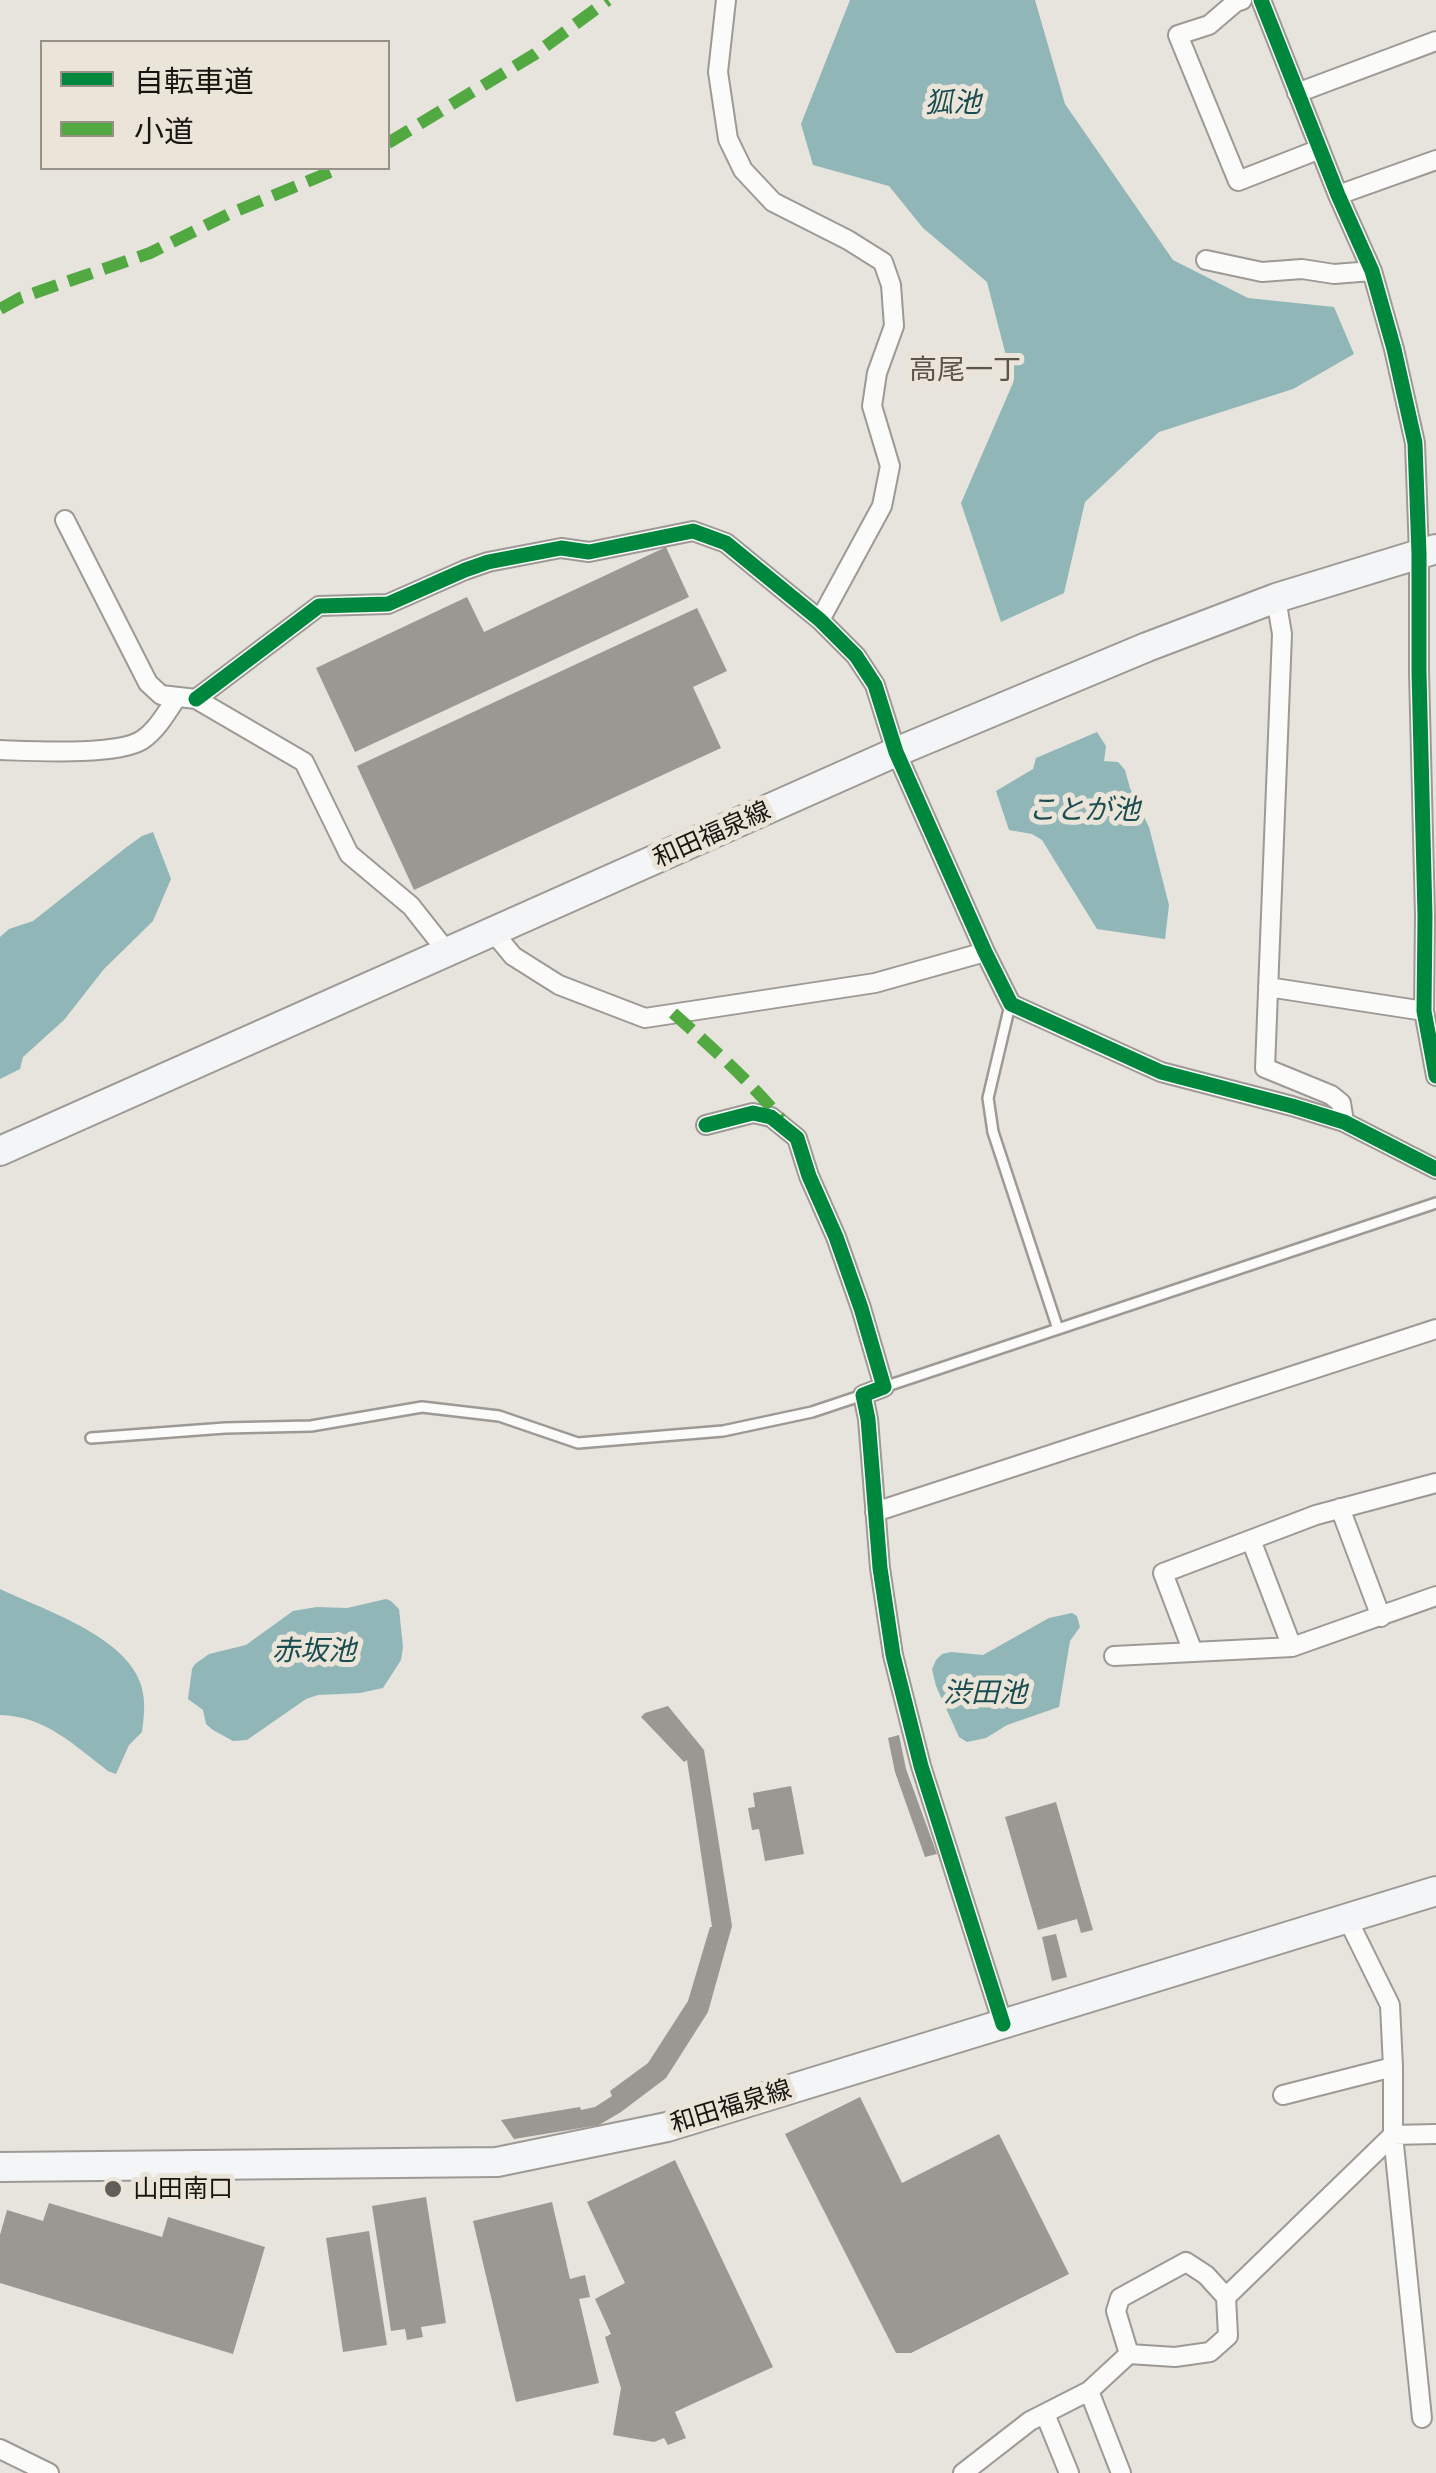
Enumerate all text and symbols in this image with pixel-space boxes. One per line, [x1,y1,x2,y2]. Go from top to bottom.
legend [40,40,390,170]
text: 自転車道 [134,64,254,99]
water label: 狐池 [925,87,981,121]
text: 小道 [134,114,194,149]
district label: 高尾一丁 [909,354,1021,388]
water label: ことが池 [1028,794,1140,828]
street label: 和田福泉線 [649,796,775,874]
water label: 赤坂池 [272,1635,356,1669]
water label: 渋田池 [943,1677,1027,1711]
street label: 和田福泉線 [667,2074,795,2140]
place label: 山田南口 [133,2174,233,2204]
marker: 山田南口 [102,2178,124,2200]

